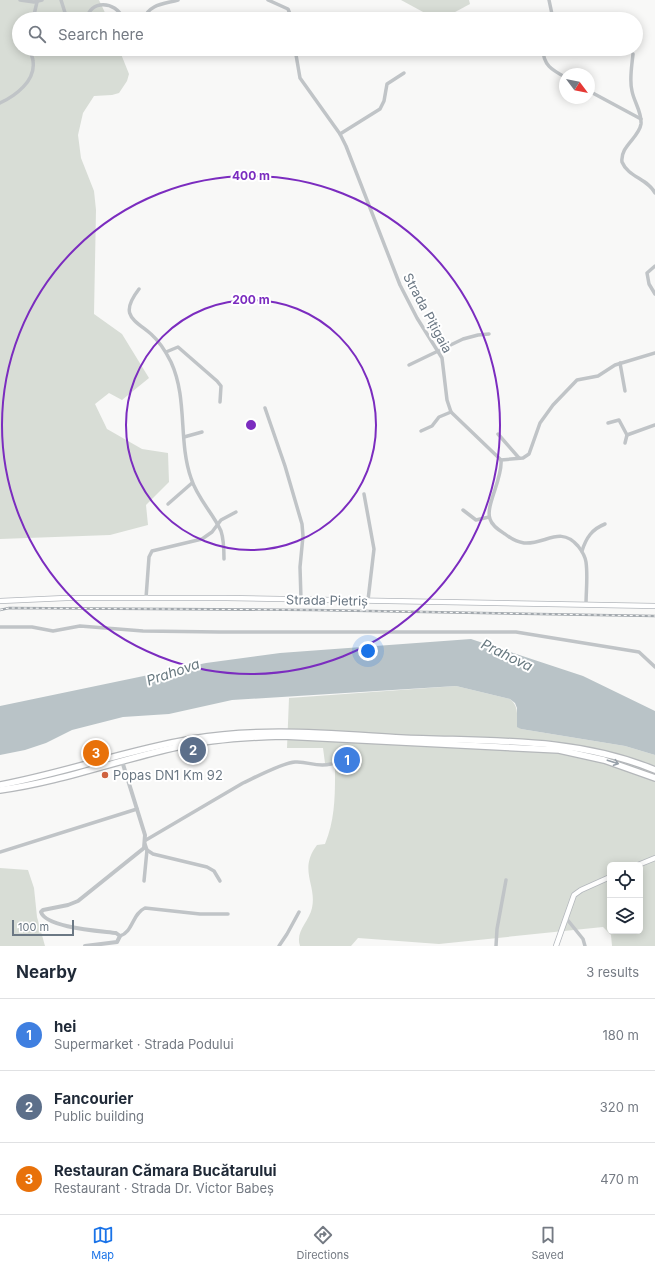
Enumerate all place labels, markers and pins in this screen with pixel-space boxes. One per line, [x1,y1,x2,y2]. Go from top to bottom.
centre of rings [244,418,258,432]
pin: 2 [180,735,206,765]
pin: 3 [83,738,109,768]
pin: 1 [334,745,360,775]
place label: Popas DN1 Km 92 [113,767,223,783]
marker: Popas DN1 Km 92 [100,770,110,780]

